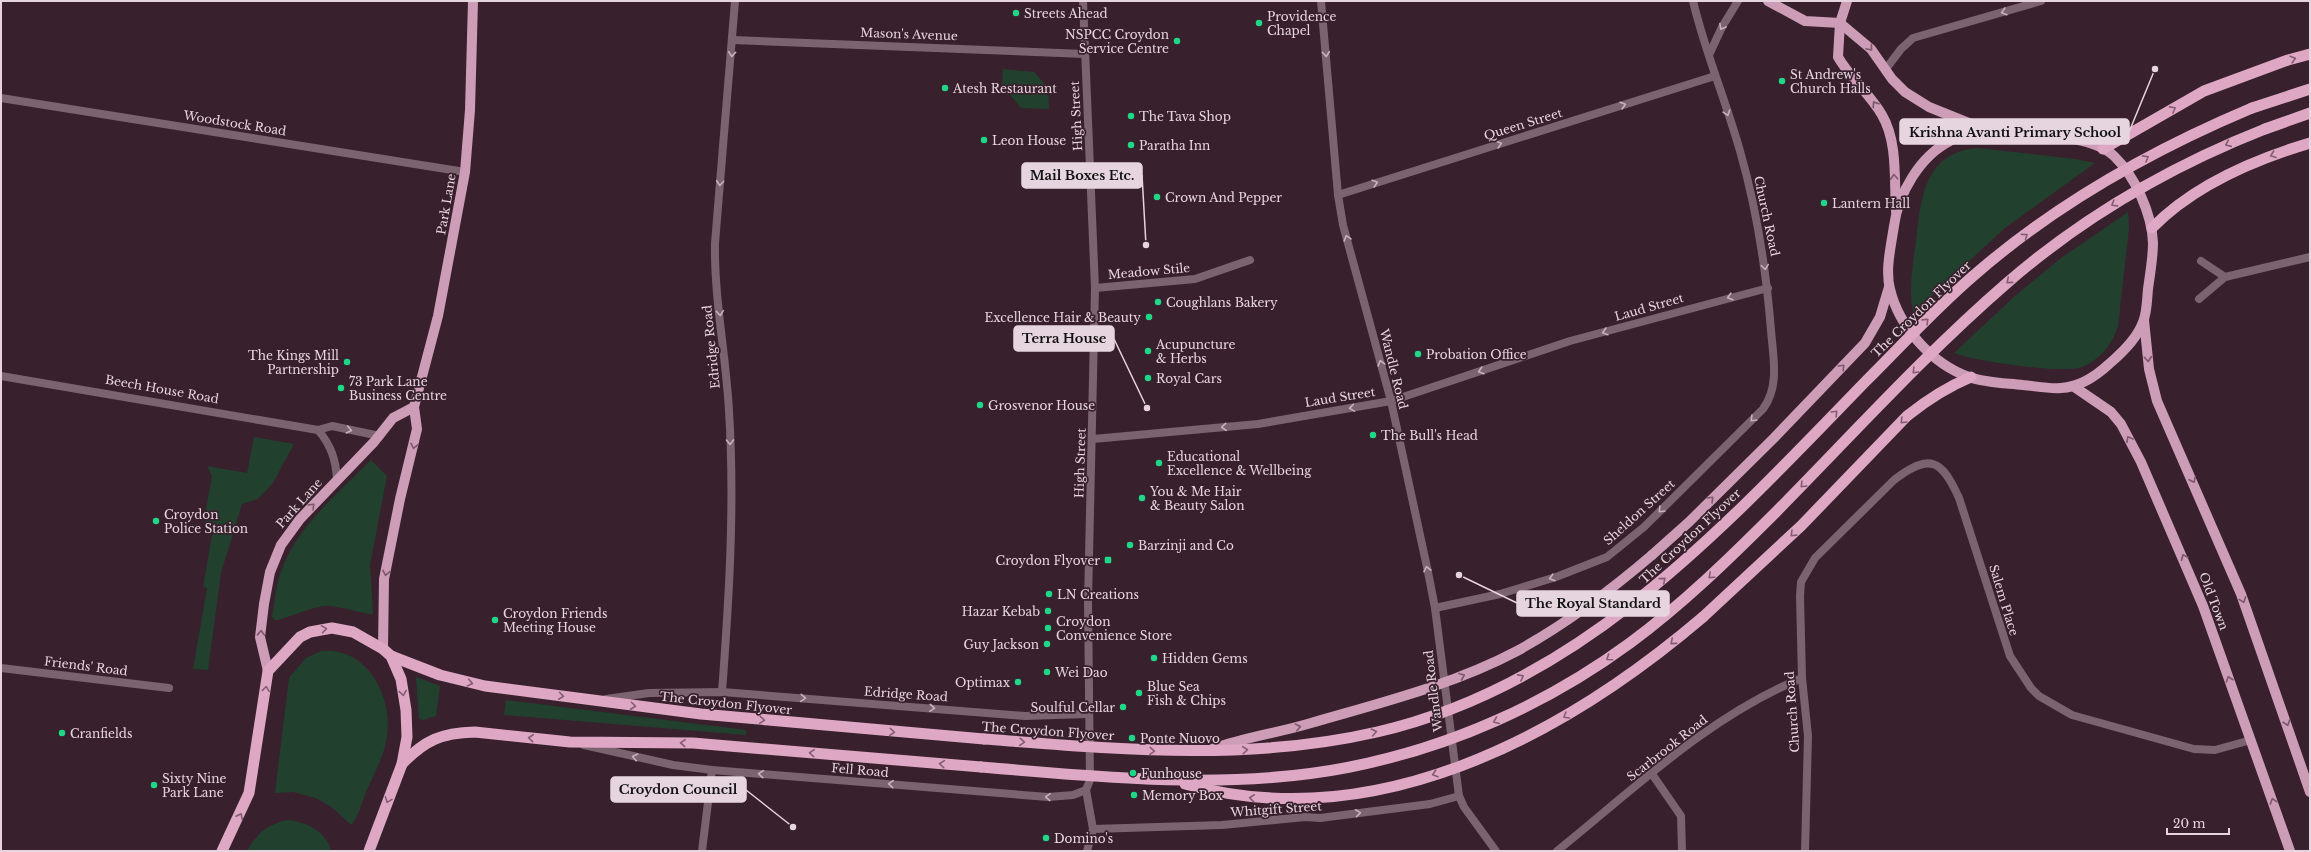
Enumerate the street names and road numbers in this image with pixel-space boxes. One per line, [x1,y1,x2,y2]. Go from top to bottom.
street label: Mason's Avenue [860,25,958,43]
street label: High Street [1067,80,1085,151]
street label: Queen Street [1482,105,1564,143]
street label: Woodstock Road [182,107,287,139]
street label: Park Lane [433,172,459,236]
street label: Church Road [1751,175,1783,257]
street label: The Croydon Flyover [1868,257,1974,360]
street label: Meadow Stile [1107,260,1191,282]
street label: Laud Street [1613,290,1686,324]
street label: Edridge Road [699,304,723,390]
street label: Wandle Road [1377,326,1411,411]
street label: Beech House Road [104,372,220,406]
street label: Laud Street [1304,384,1377,410]
street label: High Street [1071,427,1089,498]
street label: Park Lane [273,475,325,531]
street label: Sheldon Street [1600,476,1678,548]
street label: The Croydon Flyover [1636,485,1744,587]
street label: Salem Place [1986,563,2022,637]
street label: Old Town [2196,570,2232,632]
street label: Wandle Road [1421,649,1446,734]
street label: Friends' Road [43,653,129,679]
street label: Church Road [1782,671,1802,753]
street label: Edridge Road [864,684,948,704]
street label: The Croydon Flyover [659,689,793,717]
street label: Scarbrook Road [1624,712,1710,784]
street label: The Croydon Flyover [981,719,1115,743]
street label: Fell Road [831,760,889,780]
street label: Whitgift Street [1229,798,1323,820]

